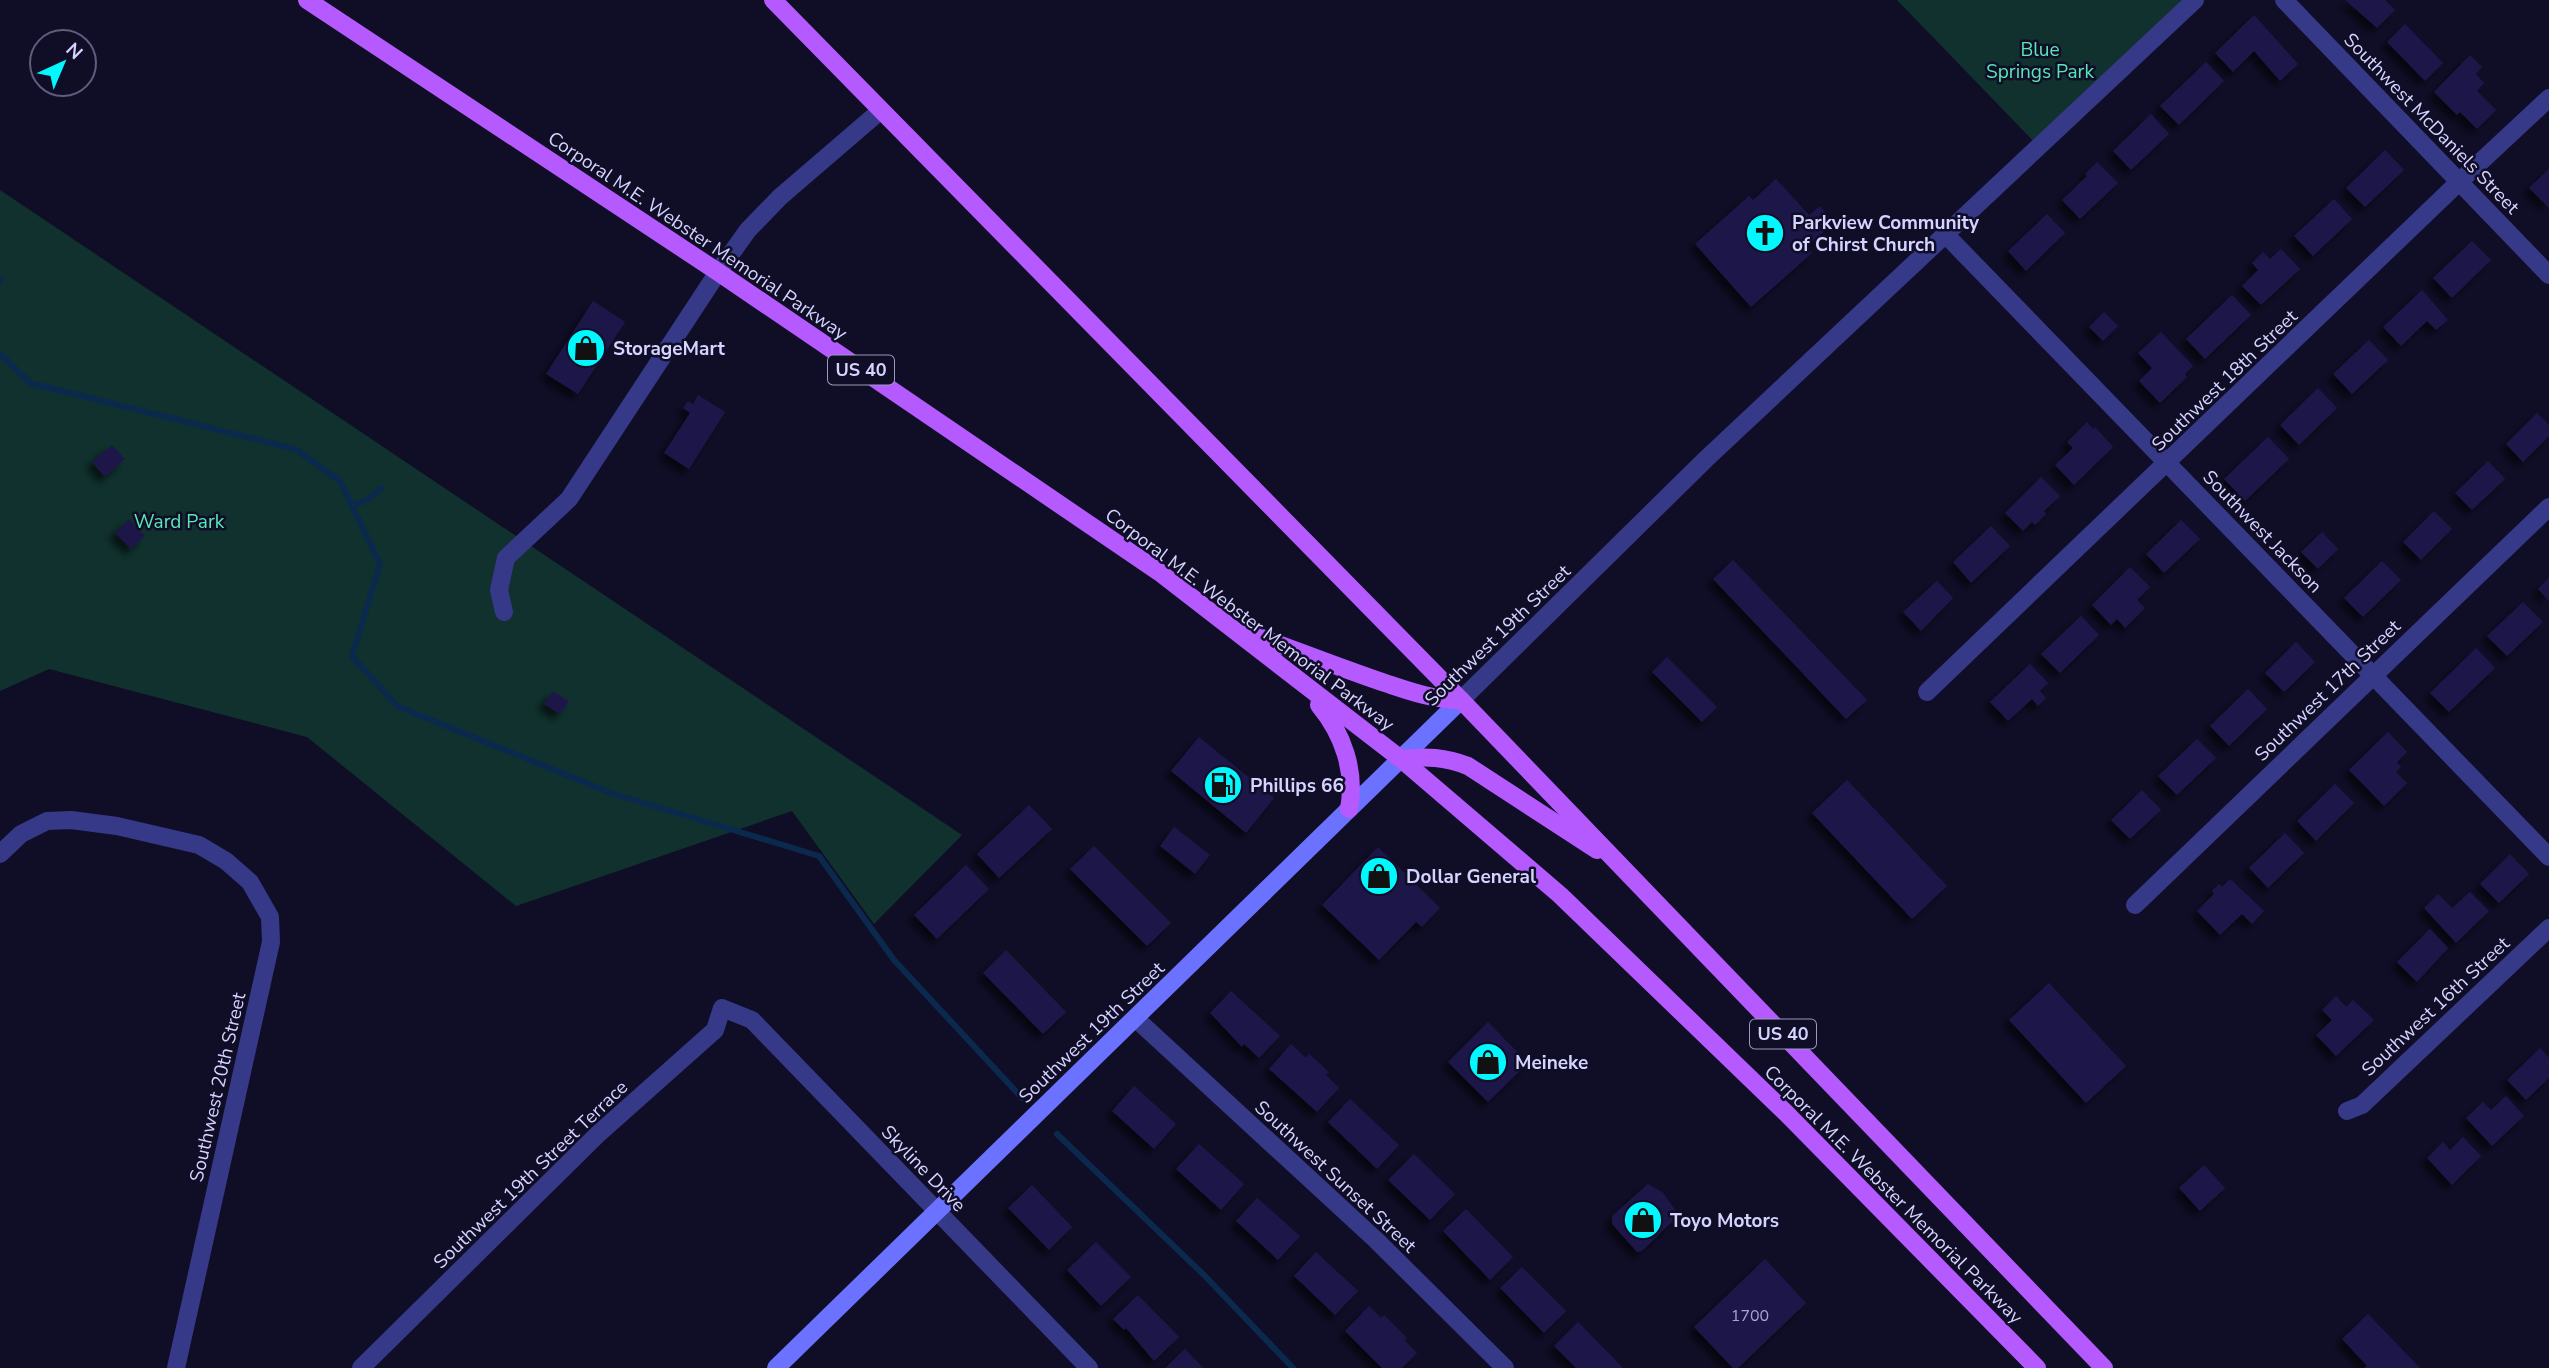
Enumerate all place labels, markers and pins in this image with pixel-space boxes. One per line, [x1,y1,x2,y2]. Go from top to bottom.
place label: Parkview Community of Chirst Church [1792,210,1980,258]
church icon: Parkview Community of Chirst Church [1744,212,1786,254]
shop icon: StorageMart [565,327,607,369]
place label: StorageMart [613,336,725,362]
fuel station icon: Phillips 66 [1202,764,1244,806]
place label: Phillips 66 [1250,773,1344,799]
shop icon: Dollar General [1358,855,1400,897]
place label: Dollar General [1406,864,1536,890]
shop icon: Meineke [1467,1041,1509,1083]
place label: Meineke [1515,1050,1588,1076]
shop icon: Toyo Motors [1622,1199,1664,1241]
place label: Toyo Motors [1670,1208,1779,1234]

